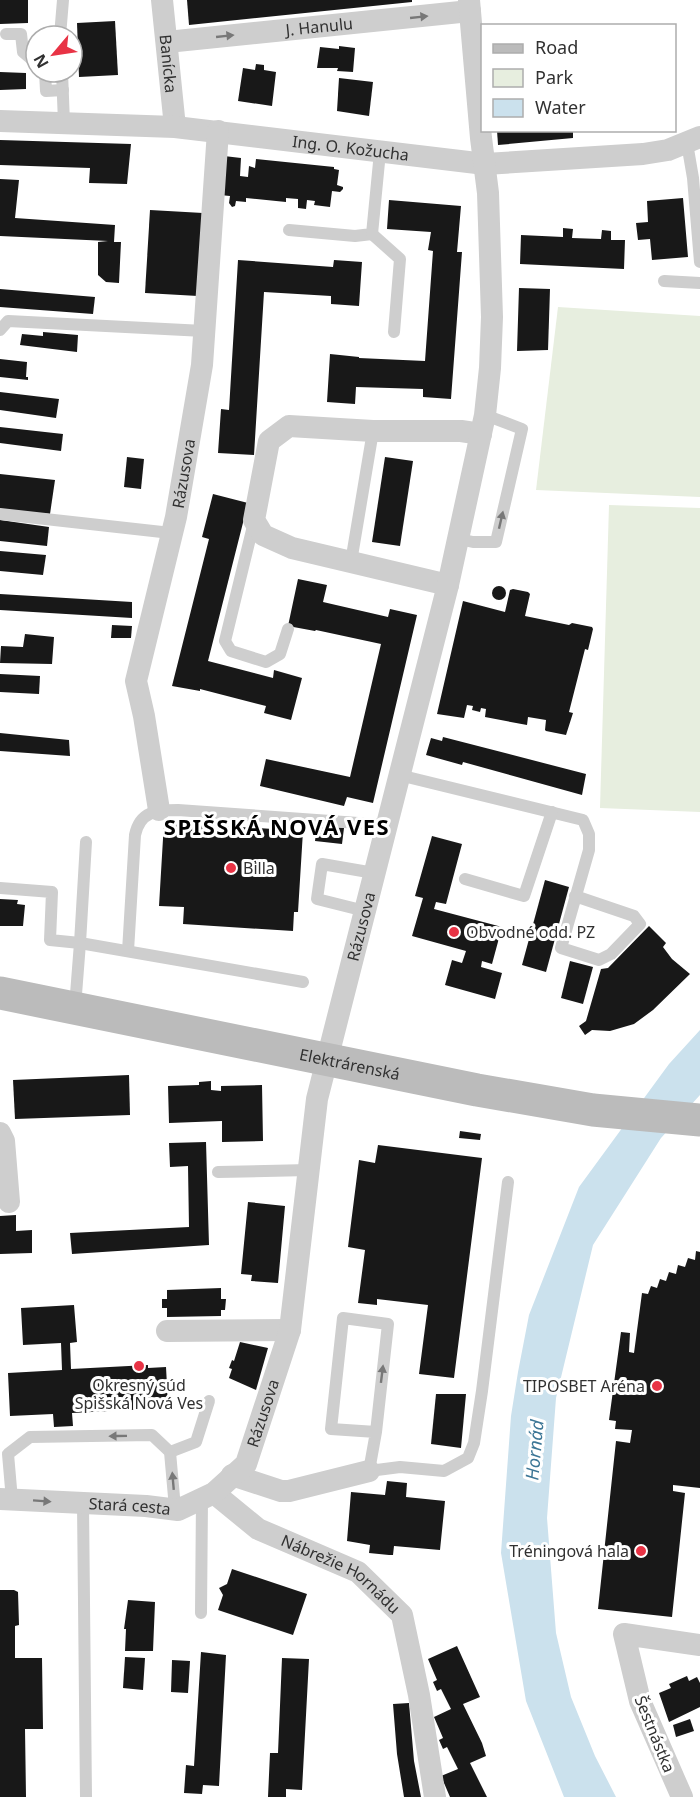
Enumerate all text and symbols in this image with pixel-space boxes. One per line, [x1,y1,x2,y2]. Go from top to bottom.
street label: J. Hanulu [283,12,354,41]
one-way arrow [410,12,429,22]
north arrow [24,24,84,84]
legend [481,24,676,132]
one-way arrow [216,31,235,41]
street label: Banícka [155,33,182,94]
text: Road [535,35,578,59]
text: N [28,50,54,72]
text: Park [535,65,573,89]
text: Water [535,95,586,119]
street label: Ing. O. Kožucha [291,130,410,166]
street label: Rázusova [167,437,200,510]
one-way arrow [496,511,506,530]
district label: SPIŠSKÁ NOVÁ VES [164,811,390,841]
place label: Billa [243,857,275,879]
marker: Billa [224,861,238,875]
street label: Rázusova [342,890,380,963]
place label: Obvodné odd. PZ [466,921,595,943]
marker: Obvodné odd. PZ [447,925,461,939]
street label: Elektrárenská [298,1043,402,1085]
marker: Okresný súd Spišská Nová Ves [132,1359,146,1373]
one-way arrow [377,1365,387,1384]
place label: Okresný súd Spišská Nová Ves [75,1374,203,1414]
place label: TIPOSBET Aréna [523,1375,645,1397]
street label: Rázusova [241,1376,284,1450]
marker: TIPOSBET Aréna [650,1379,664,1393]
water label: Hornád [519,1418,549,1481]
one-way arrow [109,1431,128,1440]
one-way arrow [168,1472,177,1491]
street label: Stará cesta [88,1492,172,1520]
one-way arrow [32,1497,51,1506]
street label: Nábrežie Hornádu [278,1529,405,1618]
place label: Tréningová hala [509,1540,629,1562]
marker: Tréningová hala [634,1544,648,1558]
street label: Šestnástka [630,1692,680,1776]

